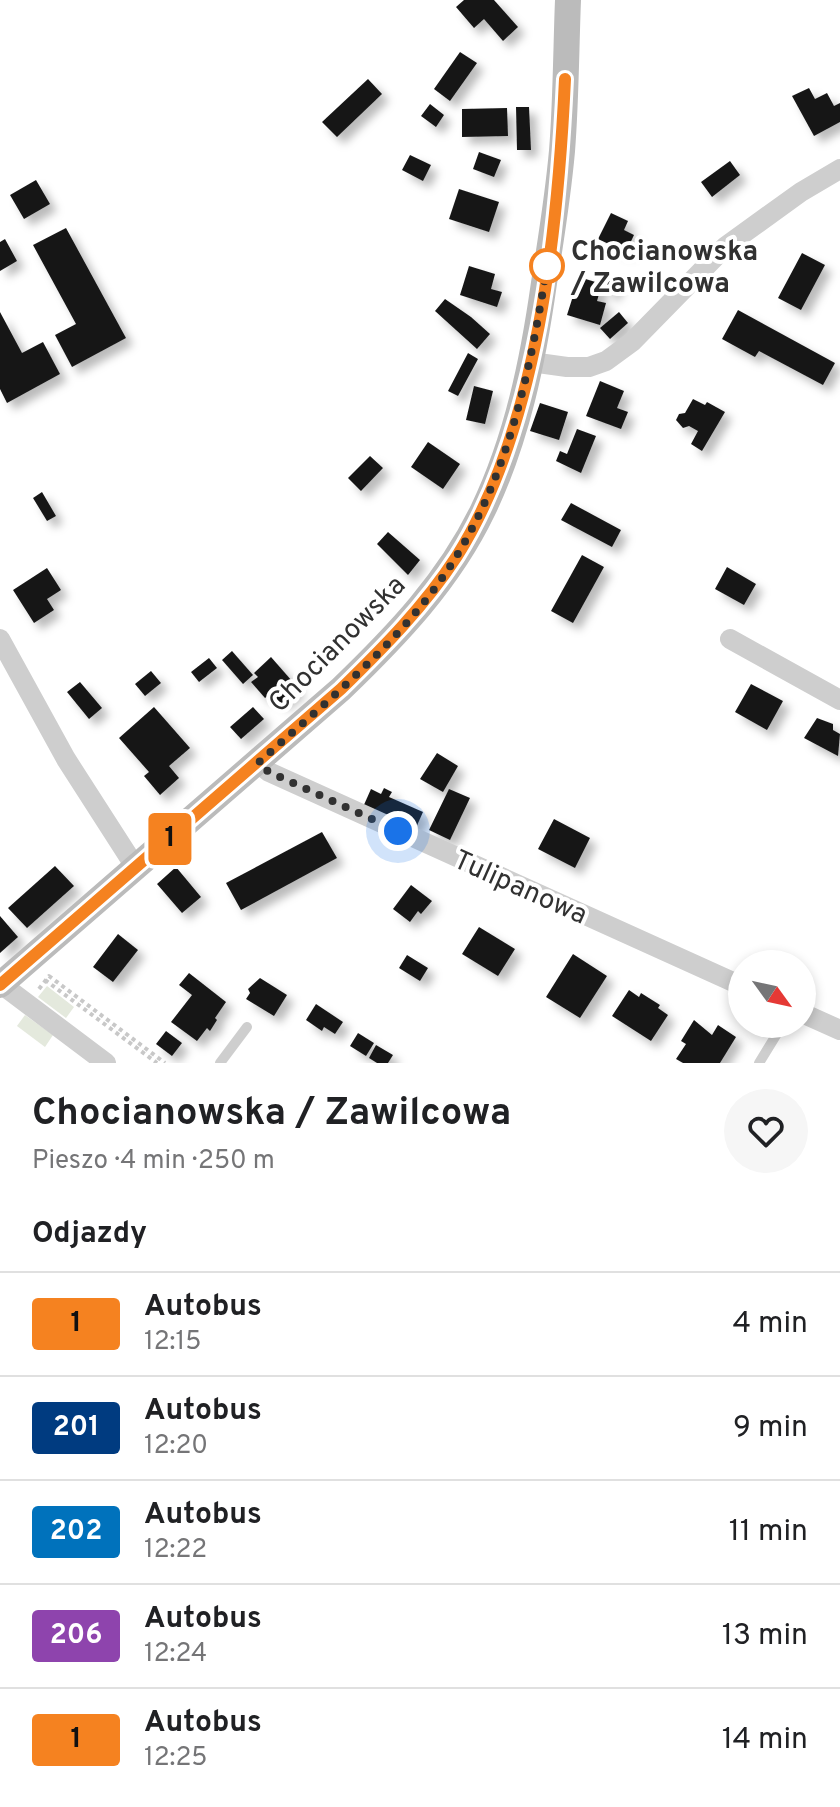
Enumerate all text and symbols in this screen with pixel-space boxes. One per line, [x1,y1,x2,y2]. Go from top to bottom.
place label: Chocianowska / Zawilcowa [570,235,758,303]
marker: Chocianowska / Zawilcowa [530,249,564,283]
street label: Chocianowska [262,569,414,721]
your location [378,811,418,851]
line badge: 1 [144,813,196,865]
text: 1 [164,821,176,857]
street label: Tulipanowa [447,843,592,934]
north arrow [728,950,816,1038]
map controls [728,950,816,1038]
button: heart [724,1089,808,1173]
text: Chocianowska / Zawilcowa [32,1090,511,1139]
text: Pieszo · 4 min · 250 m [32,1145,275,1178]
text: Odjazdy [32,1216,147,1253]
text: Autobus [144,1289,262,1326]
text: 1 [70,1306,82,1342]
text: 4 min [732,1306,808,1343]
text: 12:15 [144,1326,201,1359]
text: Autobus [144,1393,262,1430]
text: 201 [53,1410,99,1446]
text: 9 min [733,1410,808,1447]
text: 12:20 [144,1430,208,1463]
text: Autobus [144,1497,262,1534]
text: 202 [50,1514,102,1550]
text: 11 min [729,1514,808,1551]
text: 12:22 [144,1534,207,1567]
text: Autobus [144,1601,262,1638]
text: 206 [50,1618,102,1654]
text: 13 min [722,1618,808,1655]
text: 12:24 [144,1638,207,1671]
text: Autobus [144,1705,262,1742]
text: 1 [70,1722,82,1758]
text: 14 min [722,1722,808,1759]
text: 12:25 [144,1742,208,1775]

